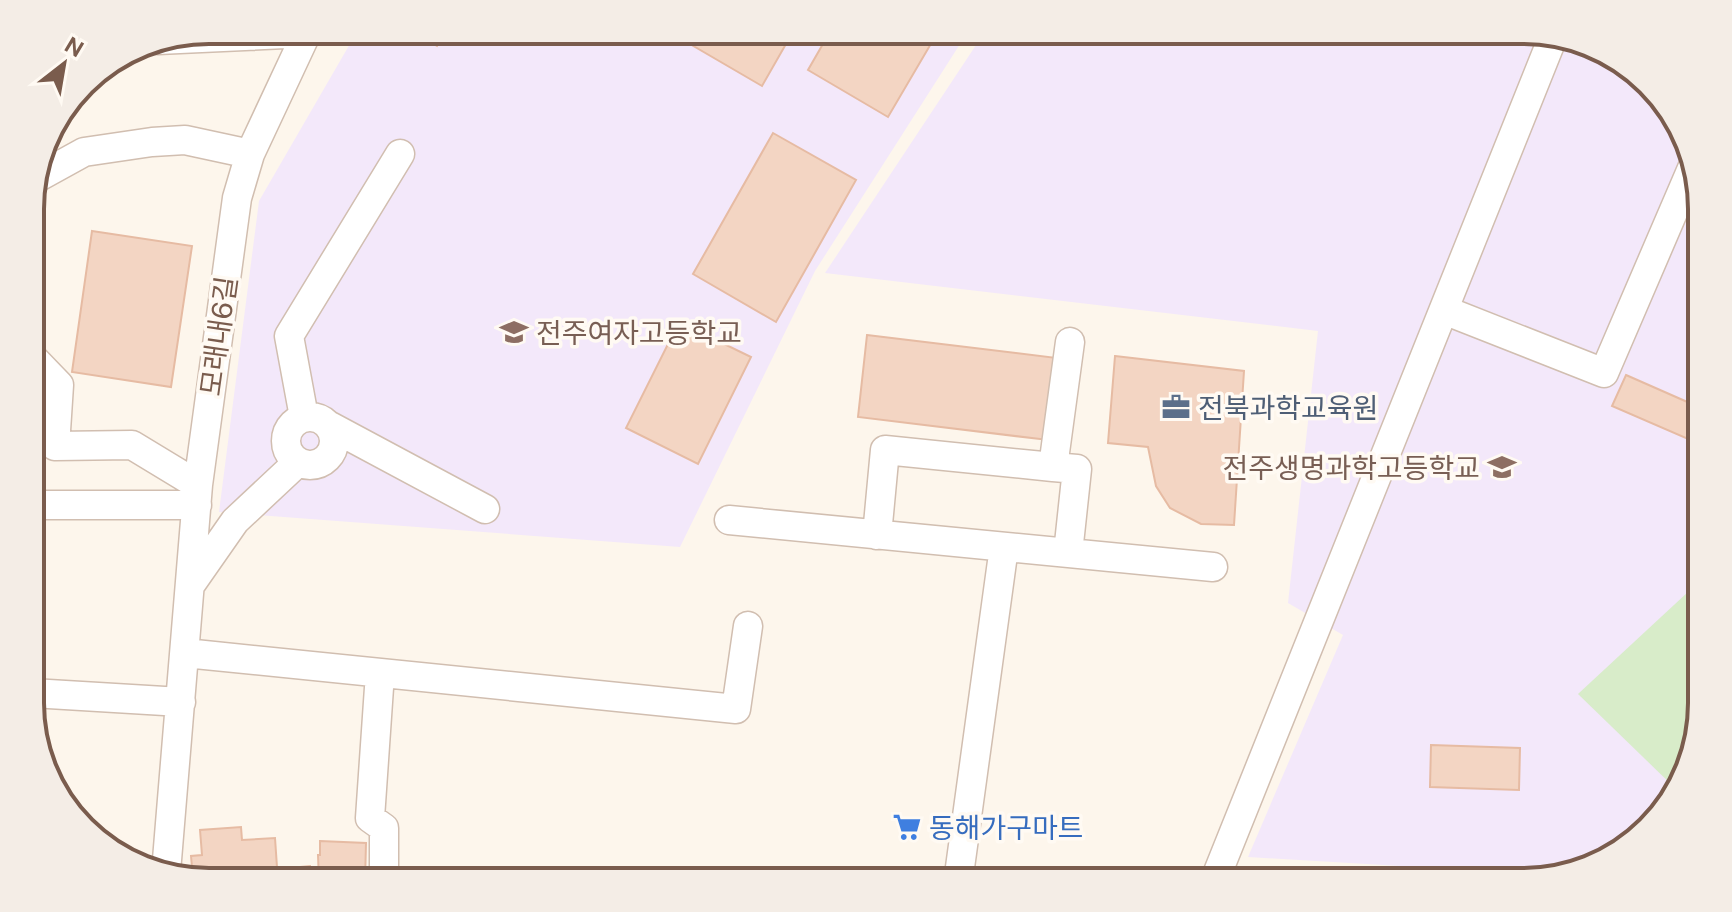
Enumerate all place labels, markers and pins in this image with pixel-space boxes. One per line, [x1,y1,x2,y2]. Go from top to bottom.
place label: 전주여자고등학교 [536,316,742,349]
school or university icon: 전주여자고등학교 [499,317,529,347]
place label: 전북과학교육원 [1198,391,1378,424]
office icon: 전북과학교육원 [1161,392,1191,422]
place label: 전주생명과학고등학교 [1222,451,1480,484]
school or university icon: 전주생명과학고등학교 [1487,452,1517,482]
place label: 동해가구마트 [929,811,1084,844]
supermarket icon: 동해가구마트 [892,812,922,842]

